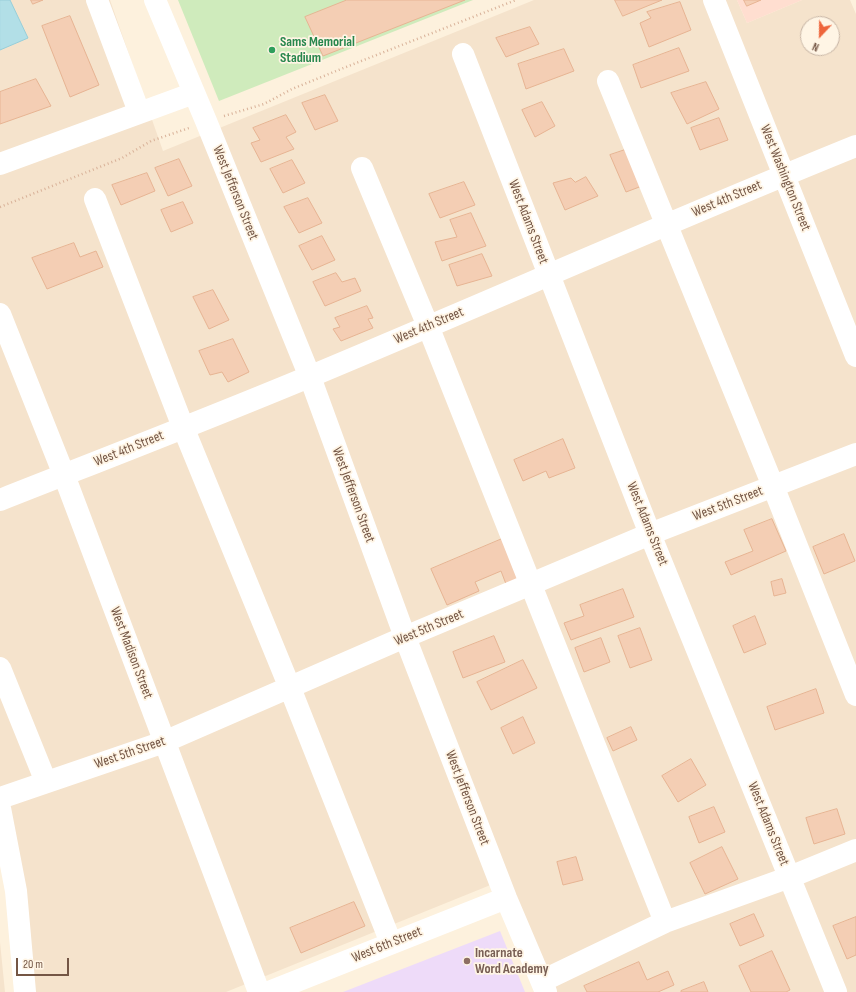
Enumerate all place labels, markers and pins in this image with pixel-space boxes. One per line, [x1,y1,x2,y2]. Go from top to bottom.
place label: Sams Memorial Stadium [280,34,355,66]
marker: Sams Memorial Stadium [267,45,277,55]
place label: Incarnate Word Academy [475,945,548,978]
marker: Incarnate Word Academy [462,956,472,966]

